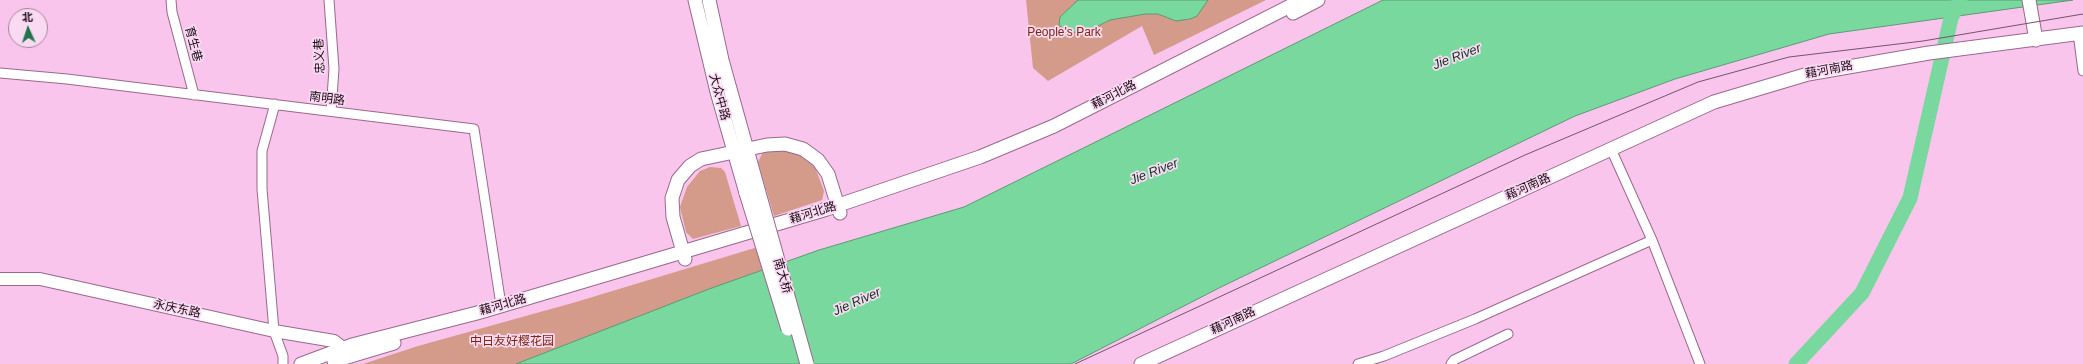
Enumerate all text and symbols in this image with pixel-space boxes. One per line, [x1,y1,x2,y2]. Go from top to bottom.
north arrow [8,8,48,48]
text: 北 [22,11,33,23]
street label: 育生巷 [181,25,205,63]
park label: People's Park [1027,26,1101,40]
street label: 忠义巷 [312,38,328,74]
water label: Jie River [1431,41,1483,73]
street label: 藉河南路 [1804,58,1854,82]
street label: 大众中路 [706,72,732,122]
street label: 藉河北路 [1089,78,1139,112]
street label: 南明路 [308,90,346,108]
water label: Jie River [1128,156,1180,188]
street label: 藉河南路 [1503,171,1553,203]
street label: 藉河北路 [788,199,838,227]
street label: 南大桥 [770,257,794,295]
water label: Jie River [831,285,883,319]
street label: 藉河北路 [478,291,528,319]
street label: 永庆东路 [152,297,202,321]
street label: 藉河南路 [1208,304,1258,338]
park label: 中日友好樱花园 [470,335,554,349]

